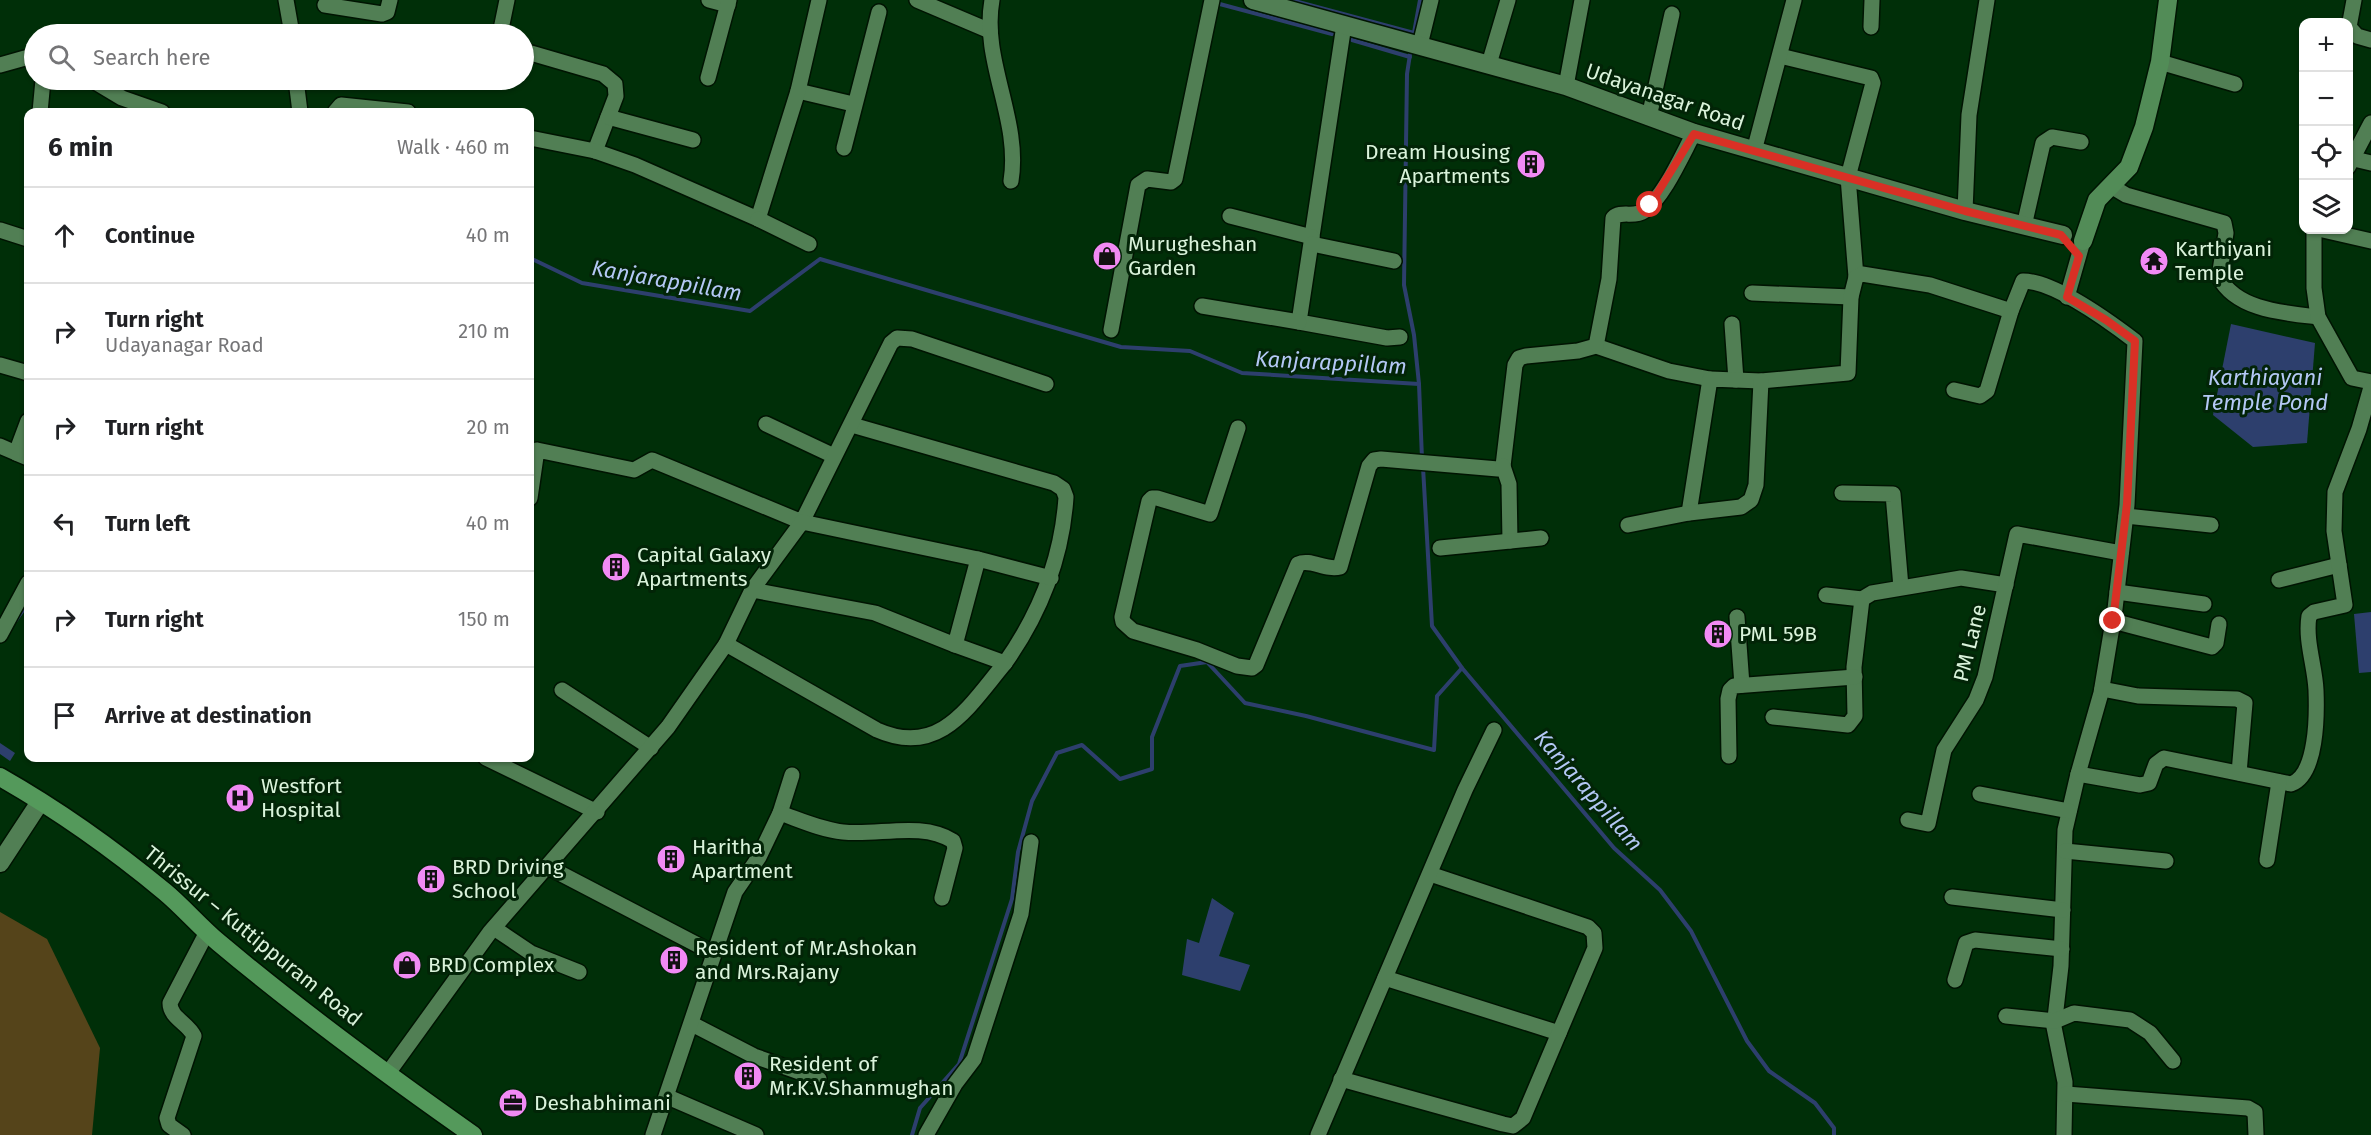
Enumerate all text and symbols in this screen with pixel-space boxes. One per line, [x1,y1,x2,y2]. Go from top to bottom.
map controls [2299,18,2353,234]
button: + [2299,18,2353,72]
search box [24,24,534,90]
icon: search [45,41,78,74]
text: Search here [93,44,211,71]
street label: Udayanagar Road [1582,58,1748,136]
button: − [2299,72,2353,126]
button: locate [2299,126,2353,180]
text: 6 min [48,132,113,163]
text: Walk · 460 m [397,135,510,159]
place label: Dream Housing Apartments [1365,139,1510,189]
building icon: Dream Housing Apartments [1515,148,1547,180]
button: layers [2299,180,2353,234]
route start [1636,191,1662,217]
icon: ahead [48,219,81,252]
text: Continue [105,222,195,249]
text: 40 m [466,223,510,247]
place label: Murugheshan Garden [1128,231,1257,281]
place label: Karthiyani Temple [2175,236,2272,286]
shop icon: Murugheshan Garden [1091,240,1123,272]
temple icon: Karthiyani Temple [2138,245,2170,277]
water label: Kanjarappillam [590,254,744,307]
text: Turn right [105,306,204,333]
icon: right [48,315,81,348]
text: 210 m [458,319,510,343]
text: Udayanagar Road [105,333,264,357]
water label: Kanjarappillam [1254,345,1408,380]
water label: Karthiayani Temple Pond [2202,364,2328,416]
icon: right [48,411,81,444]
text: Turn right [105,414,204,441]
text: 20 m [467,415,510,439]
icon: left [48,507,81,540]
text: Turn left [105,510,190,537]
text: 40 m [466,511,510,535]
place label: Capital Galaxy Apartments [637,542,772,592]
building icon: Capital Galaxy Apartments [600,551,632,583]
street label: PM Lane [1948,602,1992,684]
icon: right [48,603,81,636]
text: Turn right [105,606,204,633]
text: 150 m [458,607,510,631]
route end [2099,607,2125,633]
building icon: PML 59B [1702,618,1734,650]
place label: PML 59B [1739,621,1817,647]
icon: arrive [48,699,81,732]
text: Arrive at destination [105,702,312,729]
water label: Kanjarappillam [1529,724,1649,857]
place label: Westfort Hospital [261,773,342,823]
hospital icon: Westfort Hospital [224,782,256,814]
place label: Haritha Apartment [692,834,793,884]
street label: Thrissur – Kuttippuram Road [139,840,367,1032]
building icon: Haritha Apartment [655,843,687,875]
place label: BRD Driving School [452,854,564,904]
building icon: BRD Driving School [415,863,447,895]
place label: Resident of Mr.Ashokan and Mrs.Rajany [695,935,917,985]
building icon: Resident of Mr.Ashokan and Mrs.Rajany [658,944,690,976]
shop icon: BRD Complex [391,949,423,981]
place label: BRD Complex [428,952,555,978]
place label: Resident of Mr.K.V.Shanmughan [769,1051,953,1101]
building icon: Resident of Mr.K.V.Shanmughan [732,1060,764,1092]
office icon: Deshabhimani [497,1087,529,1119]
place label: Deshabhimani [534,1090,671,1116]

